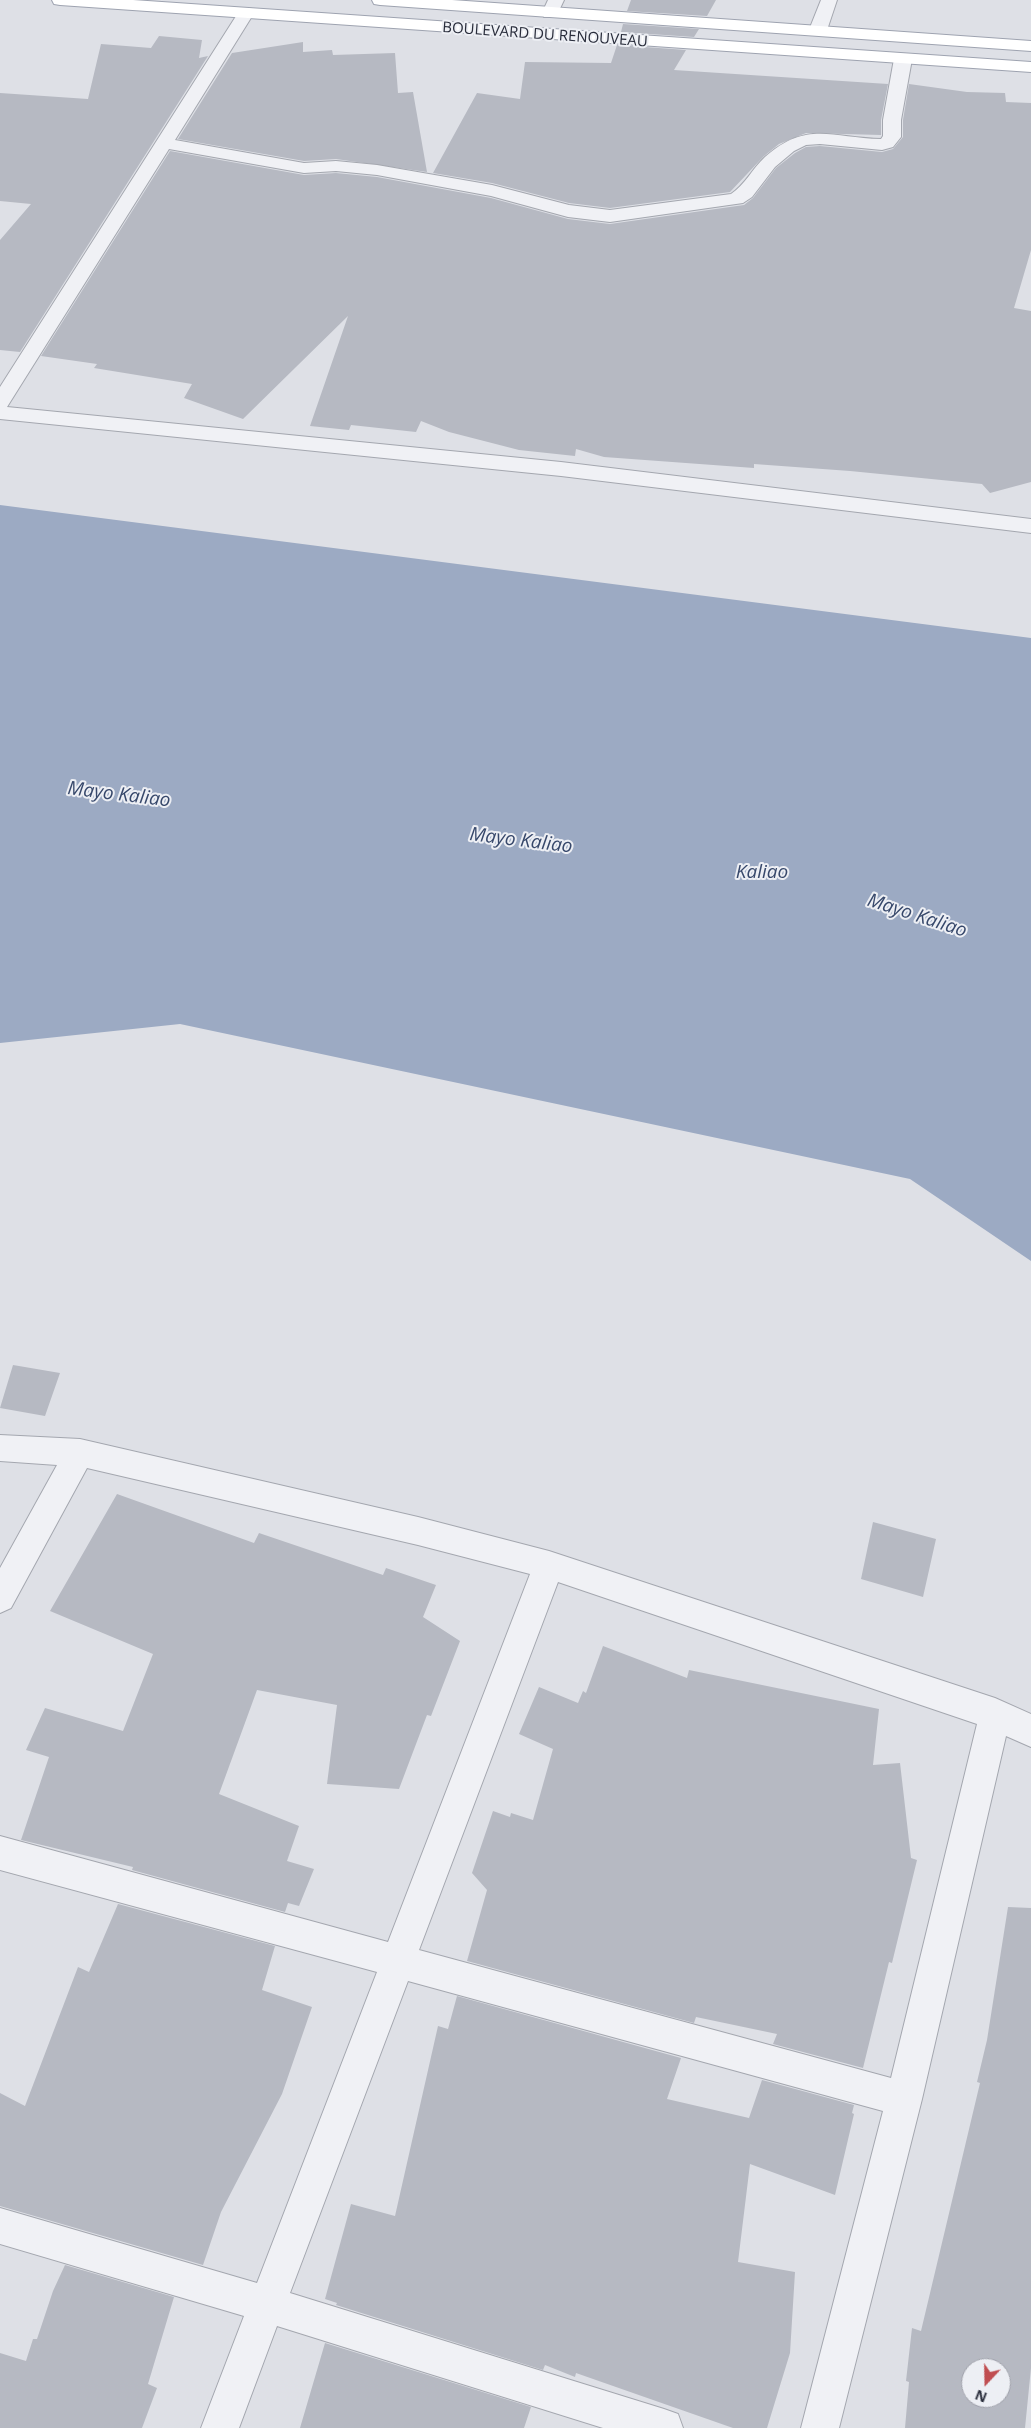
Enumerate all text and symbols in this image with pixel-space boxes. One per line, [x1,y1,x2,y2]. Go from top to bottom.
street label: BOULEVARD DU RENOUVEAU [442,19,648,51]
water label: Mayo Kaliao [66,777,172,813]
water label: Mayo Kaliao [468,823,574,859]
water label: Kaliao [736,862,788,884]
water label: Mayo Kaliao [864,889,970,943]
north arrow [961,2358,1011,2408]
text: N [972,2386,990,2407]

